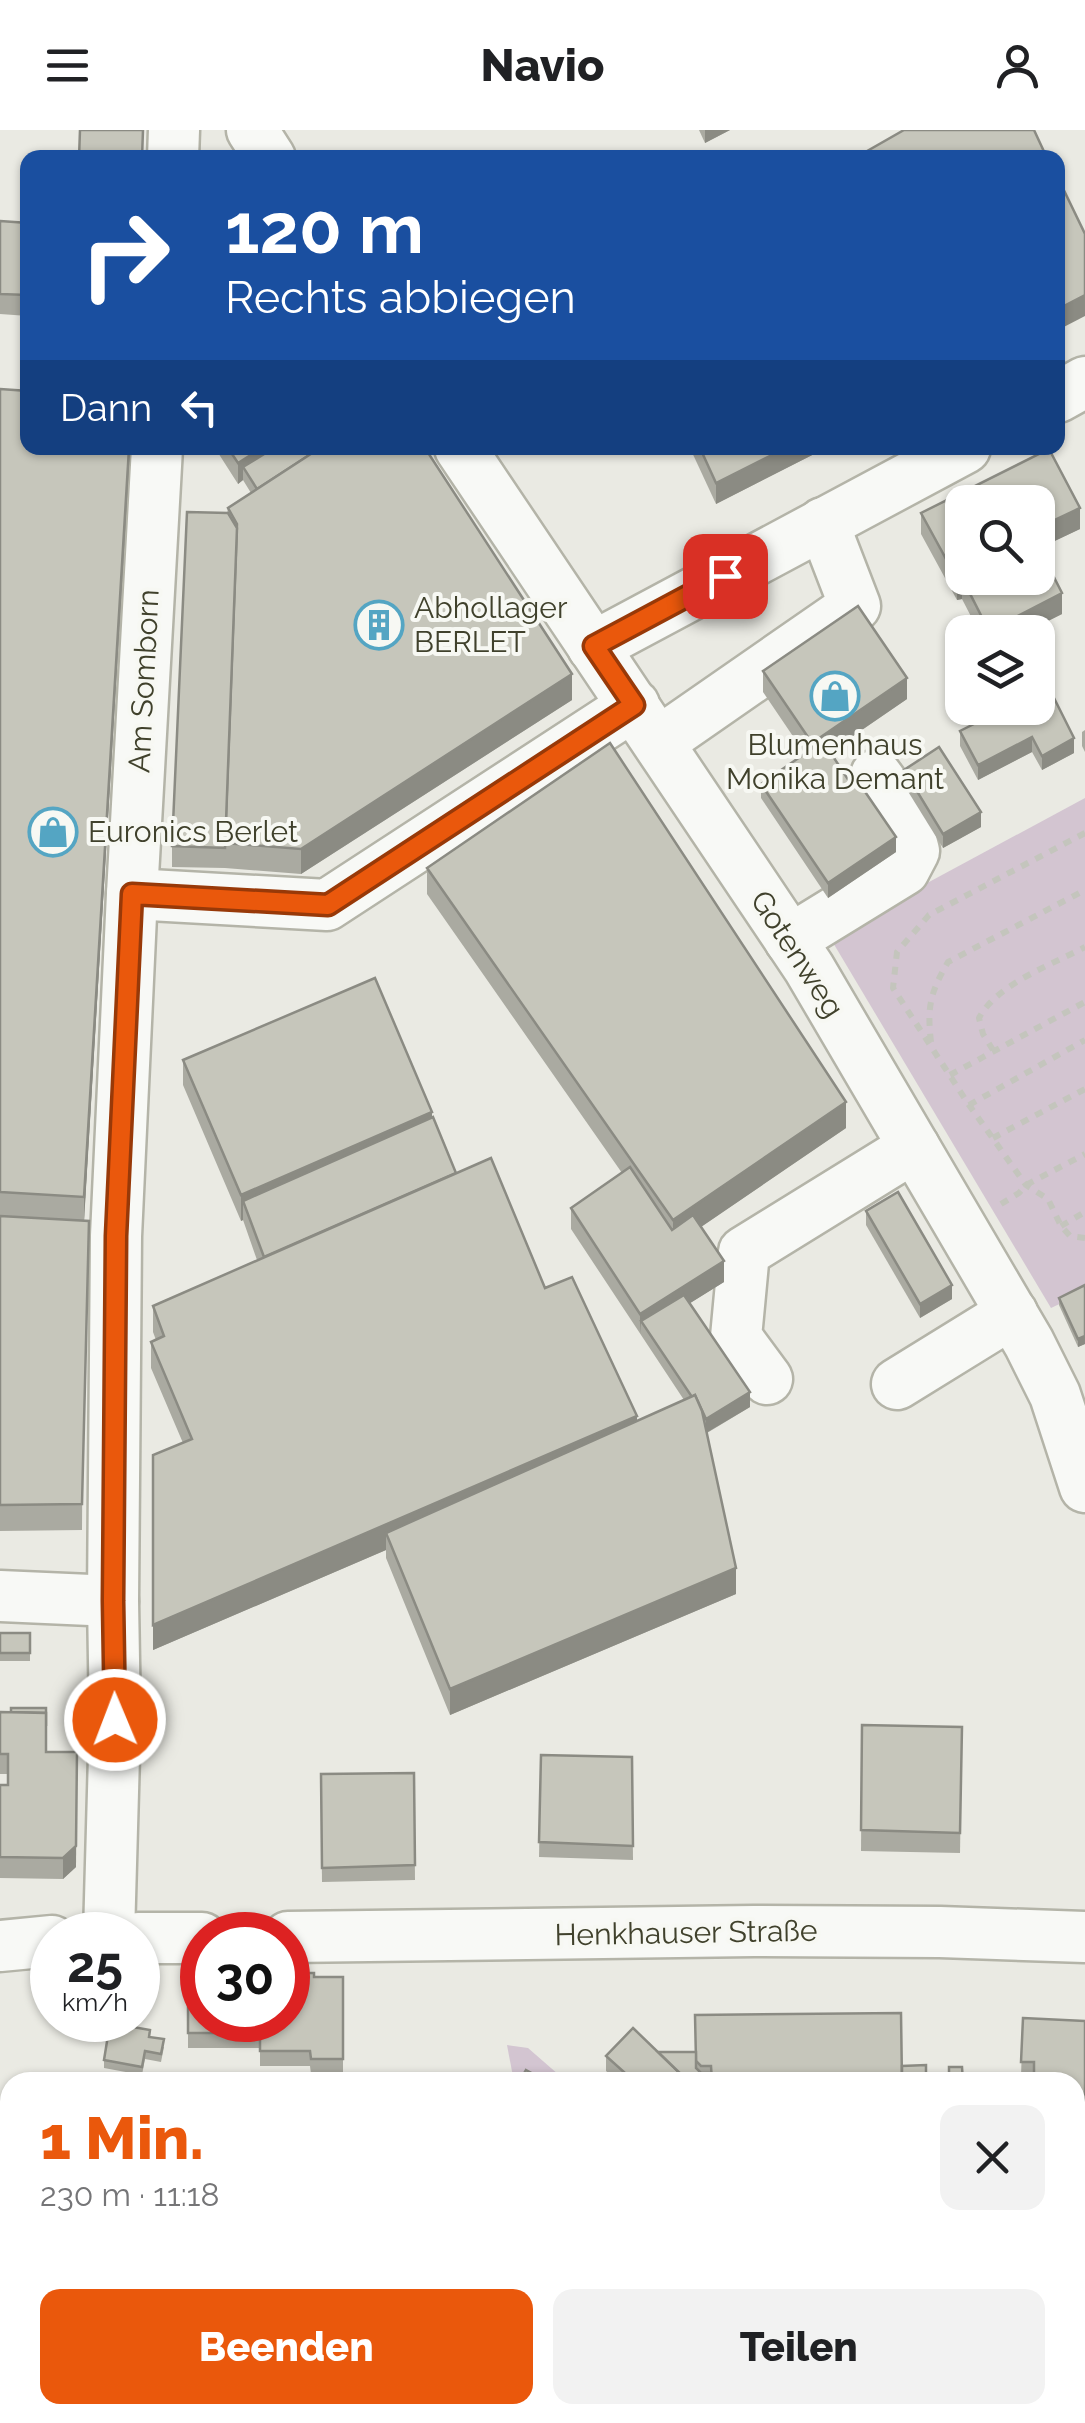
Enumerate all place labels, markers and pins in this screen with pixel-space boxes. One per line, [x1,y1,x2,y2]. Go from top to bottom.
pin [683,534,768,619]
place label: Abhollager BERLET [414,590,568,659]
building icon: Abhollager BERLET [353,599,405,651]
shop icon: Blumenhaus Monika Demant [809,670,861,722]
place label: Blumenhaus Monika Demant [726,727,944,796]
shop icon: Euronics Berlet [27,806,79,858]
place label: Euronics Berlet [88,814,298,849]

